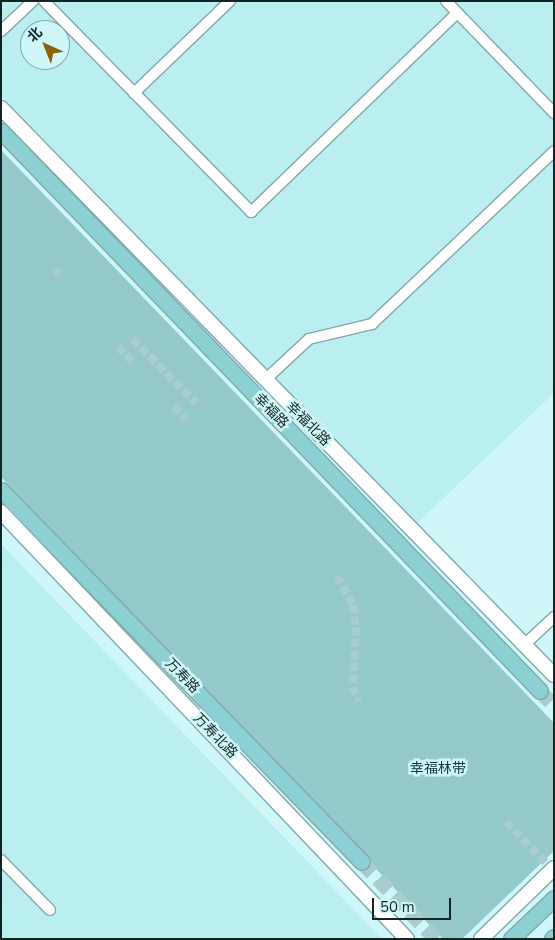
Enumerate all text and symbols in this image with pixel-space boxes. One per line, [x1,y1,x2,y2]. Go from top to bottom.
north arrow [20,20,70,70]
text: 北 [23,23,47,46]
street label: 幸福路 [250,390,292,432]
street label: 幸福北路 [282,398,334,450]
street label: 万寿路 [161,655,203,697]
street label: 万寿北路 [190,710,240,762]
park label: 幸福林带 [410,761,466,777]
scale bar [375,888,454,920]
text: 50 m [380,897,415,917]

